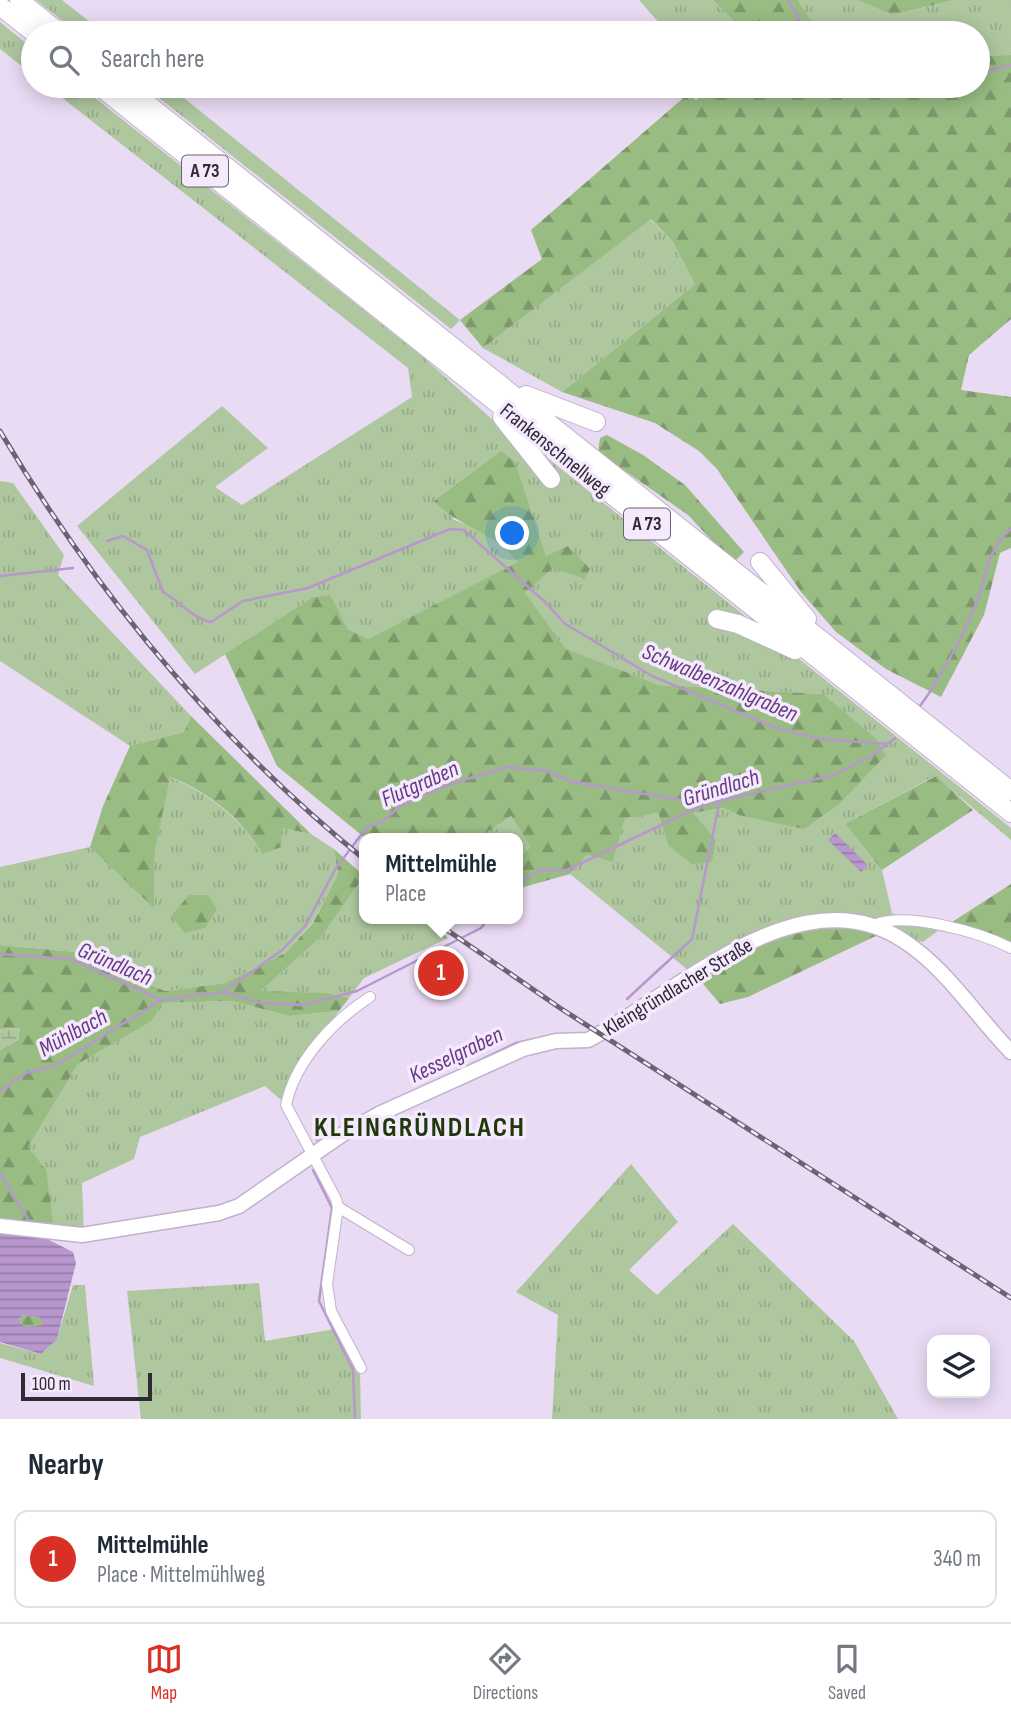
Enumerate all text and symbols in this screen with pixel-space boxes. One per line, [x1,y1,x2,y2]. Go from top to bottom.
search box [21,21,990,98]
icon: search [45,41,83,79]
text: Search here [101,44,204,75]
road number: A 73 [182,155,228,186]
street label: Frankenschnellweg [495,398,615,502]
road number: A 73 [624,509,670,540]
your location [495,516,529,550]
water label: Schwalbenzahlgraben [638,638,802,728]
water label: Flutgraben [377,754,463,813]
water label: Gründlach [679,763,763,813]
popup [359,833,523,924]
text: Mittelmühle [385,849,497,880]
text: Place [385,880,426,908]
street label: Kleingründlacher Straße [599,933,757,1041]
water label: Gründlach [73,936,157,992]
pin: 1 [418,947,464,999]
water label: Mühlbach [34,1003,112,1063]
water label: Kesselgraben [405,1020,508,1090]
district label: KLEINGRÜNDLACH [314,1111,526,1144]
map controls [927,1335,990,1398]
button: layers [927,1335,990,1398]
scale bar [21,1370,152,1402]
text: 100 m [32,1373,71,1396]
text: Nearby [28,1447,104,1483]
text: Mittelmühle [97,1530,209,1561]
text: 1 [48,1545,58,1573]
text: 340 m [933,1545,981,1573]
text: Place · Mittelmühlweg [97,1561,265,1589]
tab: Map [145,1640,183,1705]
tab: Directions [473,1640,538,1705]
tab: Saved [828,1640,866,1705]

